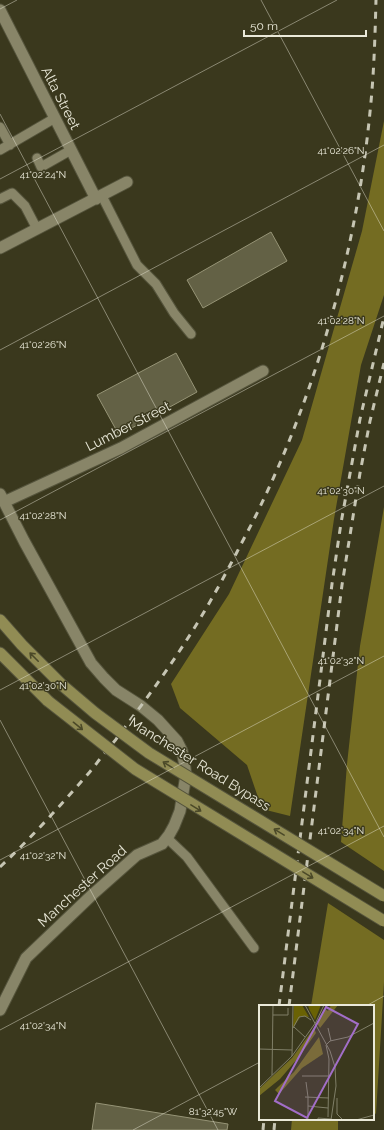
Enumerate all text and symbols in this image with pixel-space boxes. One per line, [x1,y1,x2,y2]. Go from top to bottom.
scale bar [244,12,366,38]
text: 50 m [250,19,278,33]
street label: Alta Street [38,64,84,132]
text: 41°02'26"N [317,145,365,156]
text: 41°02'24"N [20,169,66,180]
text: 41°02'28"N [317,315,365,326]
text: 41°02'26"N [19,339,67,350]
street label: Lumber Street [83,398,173,454]
text: 41°02'30"N [317,485,365,496]
text: 41°02'28"N [19,510,67,521]
one-way arrow [29,652,39,662]
text: 41°02'32"N [318,655,364,666]
text: 41°02'30"N [19,680,67,691]
street label: Manchester Road Bypass [126,714,274,814]
one-way arrow [73,721,84,730]
one-way arrow [162,760,174,768]
one-way arrow [190,804,202,812]
text: 41°02'34"N [318,825,364,836]
one-way arrow [274,828,285,836]
street label: Manchester Road [35,842,129,930]
text: 41°02'32"N [20,850,66,861]
one-way arrow [302,871,313,879]
inset map [259,1005,374,1120]
text: 41°02'34"N [20,1020,66,1031]
text: 81°32'45"W [189,1106,238,1117]

